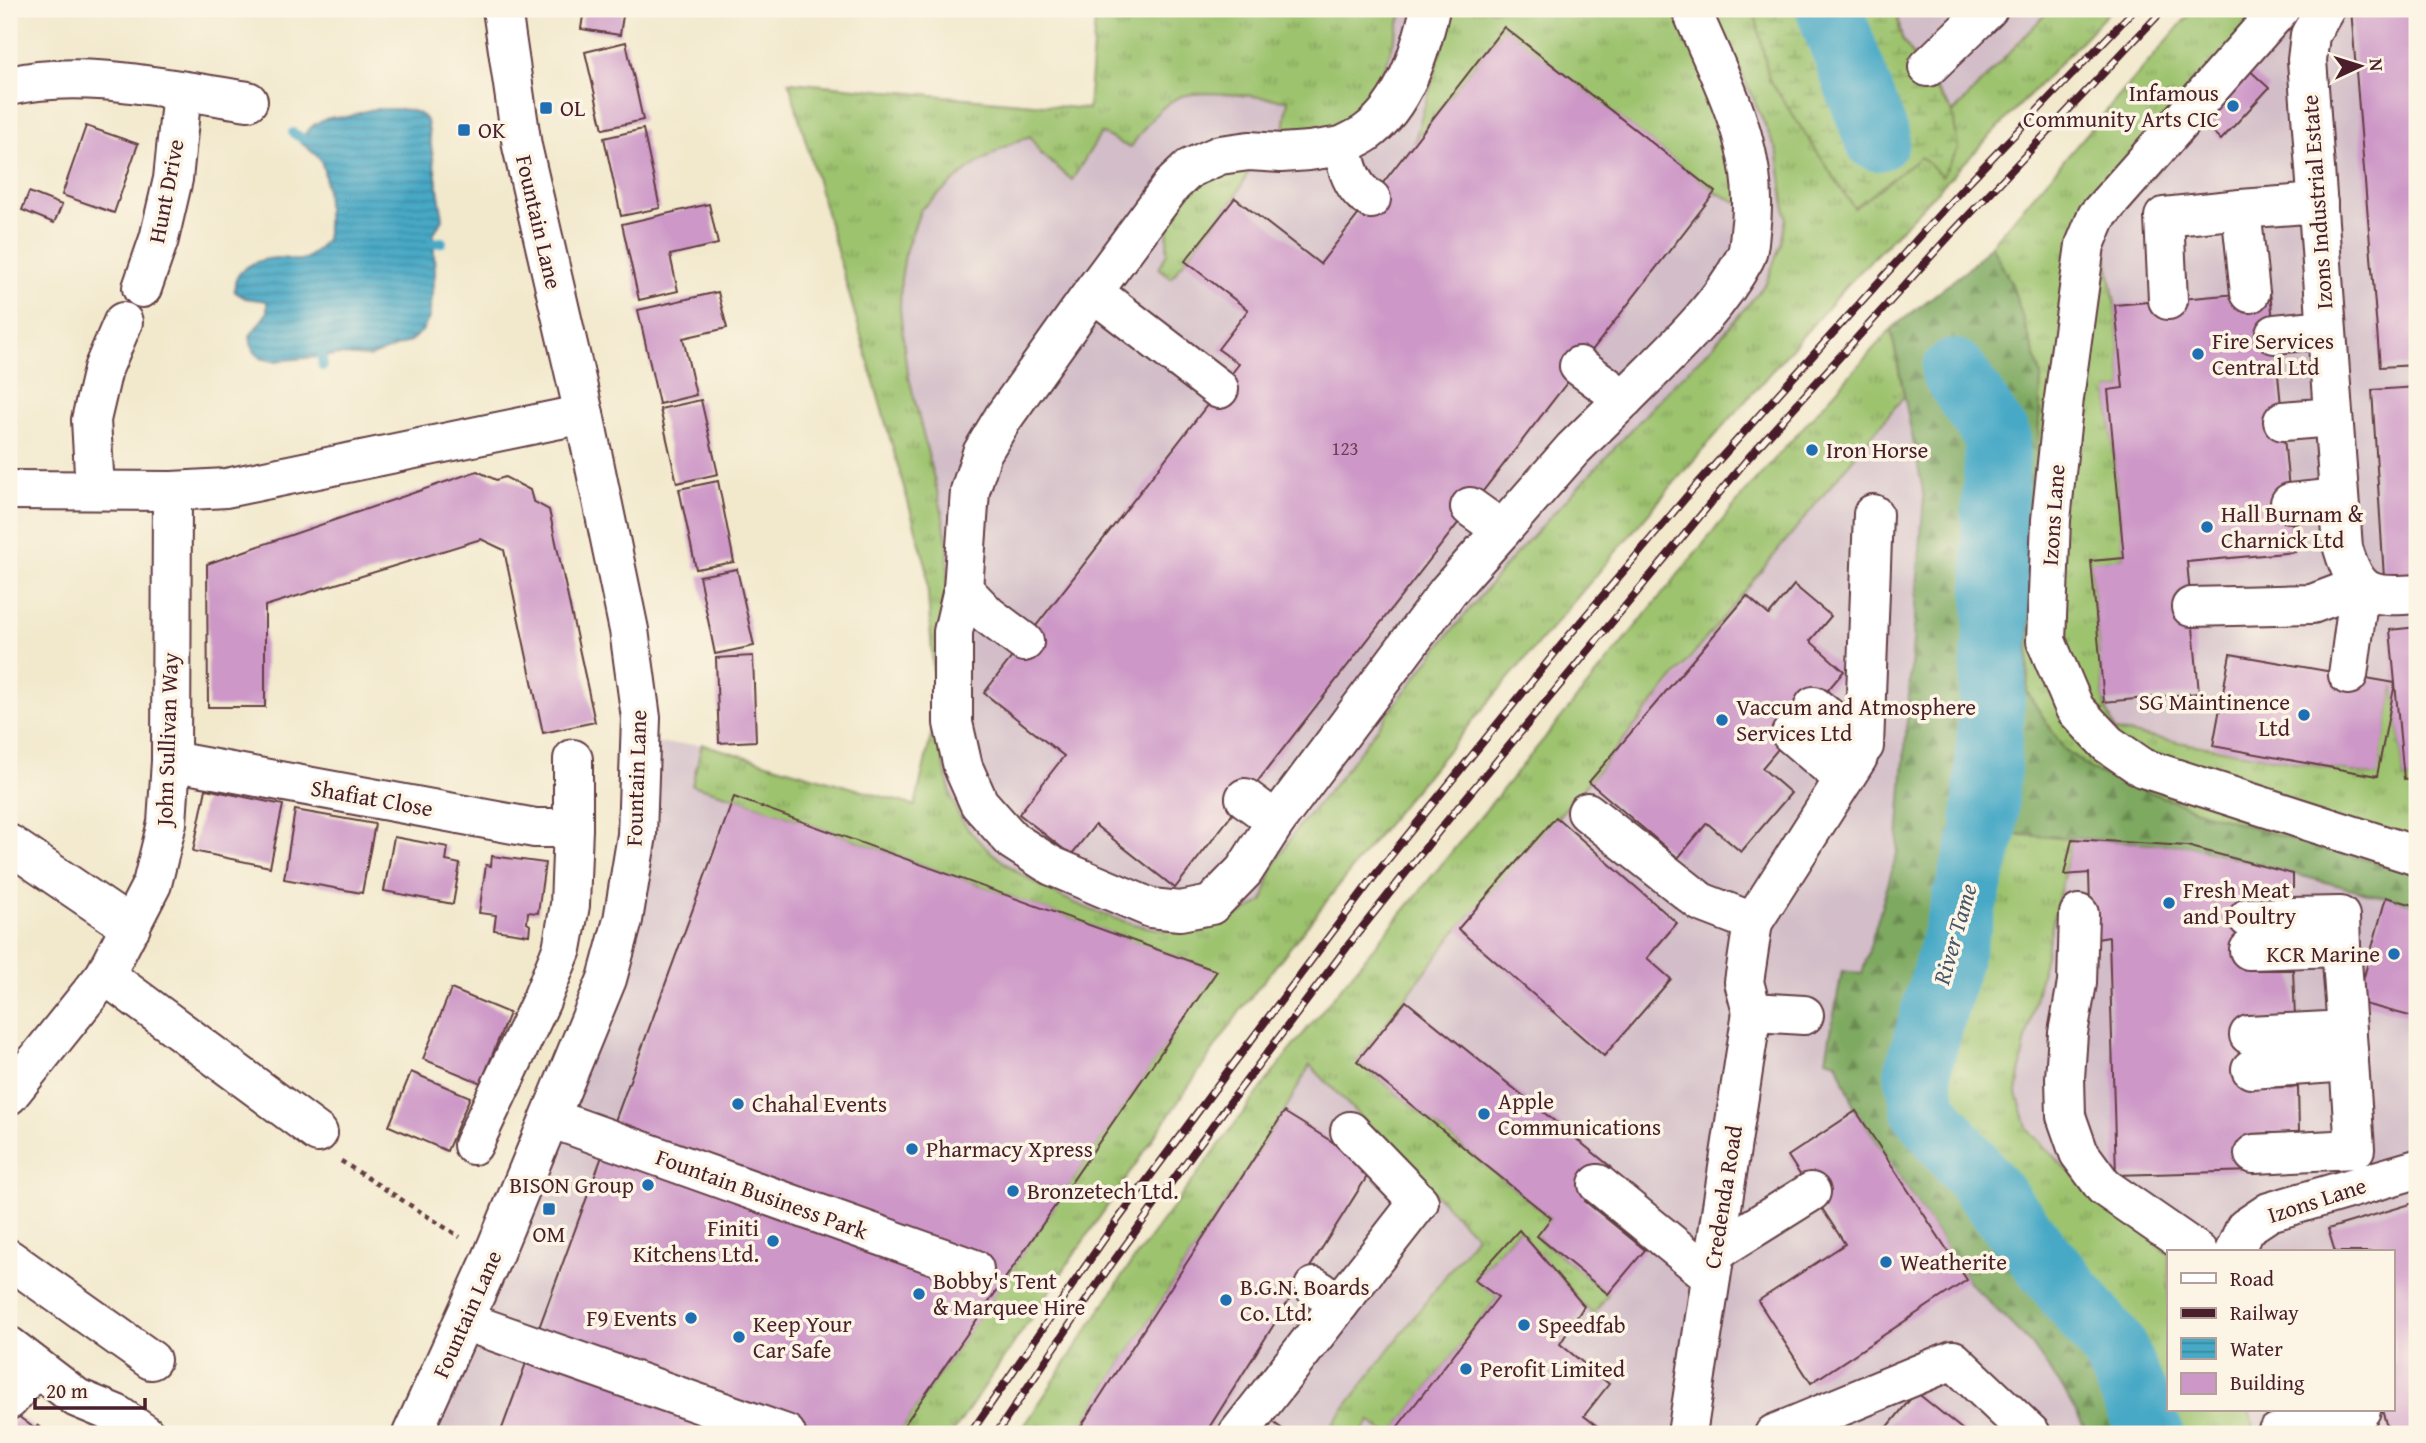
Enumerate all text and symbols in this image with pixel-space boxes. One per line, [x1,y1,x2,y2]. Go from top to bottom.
north arrow [2324,32,2394,102]
text: N [2363,58,2391,72]
place label: Infamous Community Arts CIC [2023,76,2219,135]
place label: OL [560,91,585,124]
street label: Izons Industrial Estate [2293,94,2340,310]
marker: Infamous Community Arts CIC [2225,98,2241,114]
marker: OL [538,100,554,116]
place label: OK [478,113,506,146]
marker: OK [456,122,472,138]
street label: Hunt Drive [139,136,192,246]
street label: Fountain Lane [508,152,571,292]
place label: Fire Services Central Ltd [2212,324,2334,383]
marker: Fire Services Central Ltd [2190,346,2206,362]
place label: Iron Horse [1826,433,1928,466]
house number: 123 [1331,434,1359,462]
marker: Iron Horse [1804,442,1820,458]
street label: Izons Lane [2032,463,2073,567]
place label: Hall Burnam & Charnick Ltd [2221,497,2364,556]
marker: Hall Burnam & Charnick Ltd [2199,519,2215,535]
street label: John Sullivan Way [147,651,186,829]
place label: SG Maintinence Ltd [2139,685,2291,744]
place label: Vaccum and Atmosphere Services Ltd [1736,690,1976,749]
marker: SG Maintinence Ltd [2296,707,2312,723]
street label: Fountain Lane [617,709,654,847]
marker: Vaccum and Atmosphere Services Ltd [1714,712,1730,728]
street label: Shafiat Close [308,771,436,824]
place label: Fresh Meat and Poultry [2183,873,2297,932]
water label: River Tame [1923,879,1986,989]
marker: Fresh Meat and Poultry [2161,895,2177,911]
place label: KCR Marine [2266,937,2380,970]
marker: KCR Marine [2386,946,2402,962]
place label: Apple Communications [1498,1084,1661,1143]
place label: Chahal Events [752,1087,887,1120]
marker: Chahal Events [730,1096,746,1112]
marker: Apple Communications [1476,1106,1492,1122]
street label: Credenda Road [1695,1122,1750,1271]
place label: Pharmacy Xpress [926,1132,1093,1165]
street label: Fountain Business Park [652,1140,873,1247]
marker: Pharmacy Xpress [904,1141,920,1157]
place label: BISON Group [509,1168,634,1201]
street label: Izons Lane [2263,1168,2370,1231]
place label: Bronzetech Ltd. [1027,1174,1179,1207]
marker: BISON Group [640,1177,656,1193]
marker: Bronzetech Ltd. [1005,1183,1021,1199]
marker: OM [541,1201,557,1217]
place label: Finiti Kitchens Ltd. [633,1211,759,1270]
place label: OM [533,1217,565,1250]
marker: Finiti Kitchens Ltd. [765,1233,781,1249]
street label: Fountain Lane [424,1245,509,1383]
place label: Weatherite [1900,1245,2007,1278]
legend [2167,1250,2394,1412]
marker: Weatherite [1878,1254,1894,1270]
text: Road [2230,1263,2275,1294]
place label: Bobby's Tent & Marquee Hire [933,1264,1085,1323]
place label: B.G.N. Boards Co. Ltd. [1240,1270,1370,1329]
marker: Bobby's Tent & Marquee Hire [911,1286,927,1302]
marker: B.G.N. Boards Co. Ltd. [1218,1292,1234,1308]
text: Railway [2230,1297,2299,1328]
place label: F9 Events [586,1301,677,1334]
place label: Keep Your Car Safe [753,1307,852,1366]
place label: Speedfab [1538,1308,1626,1341]
marker: F9 Events [683,1310,699,1326]
marker: Speedfab [1516,1317,1532,1333]
marker: Keep Your Car Safe [731,1329,747,1345]
text: Water [2230,1333,2283,1364]
place label: Perofit Limited [1480,1352,1626,1385]
marker: Perofit Limited [1458,1361,1474,1377]
scale bar [35,1366,145,1410]
text: Building [2230,1367,2305,1398]
text: 20 m [46,1375,88,1406]

